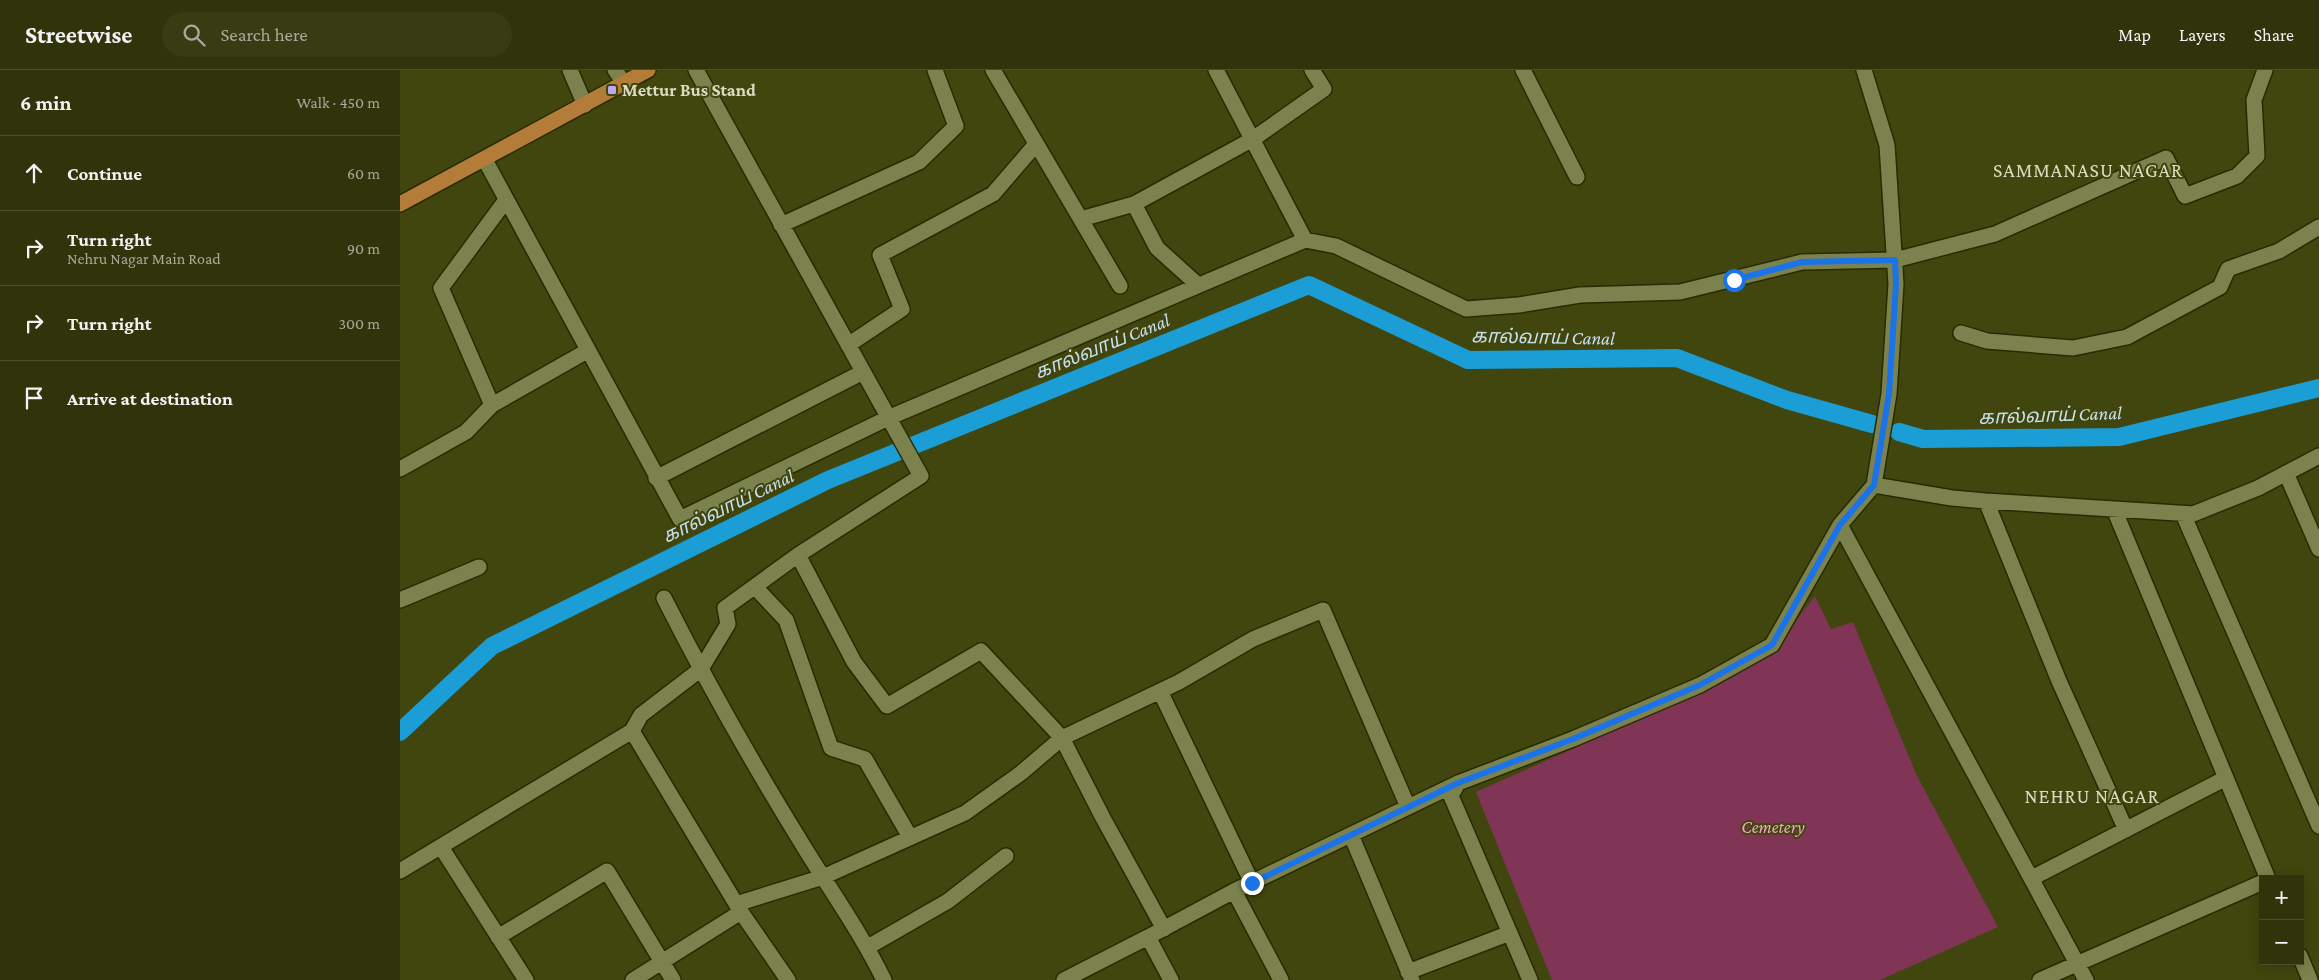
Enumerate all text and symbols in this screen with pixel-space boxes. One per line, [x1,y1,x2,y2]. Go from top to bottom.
search box [162,12,512,57]
text: Streetwise [25,21,132,48]
icon: search [180,21,208,49]
text: Search here [220,24,308,45]
text: Map [2118,25,2151,45]
text: Layers [2179,25,2226,45]
text: Share [2254,25,2294,45]
place label: Mettur Bus Stand [622,80,756,100]
marker: Mettur Bus Stand [606,84,618,96]
text: 6 min [20,91,71,115]
text: Walk · 450 m [296,94,380,111]
icon: ahead [20,159,48,187]
district label: SAMMANASU NAGAR [1993,159,2183,181]
text: Continue [67,163,142,184]
text: 60 m [347,165,380,182]
text: Turn right [67,229,152,250]
icon: right [20,234,48,262]
text: 90 m [347,240,380,257]
text: Nehru Nagar Main Road [67,250,221,267]
route start [1723,269,1746,292]
icon: right [20,309,48,337]
water label: கால்வாய் Canal [1031,309,1173,383]
text: Turn right [67,313,152,334]
text: 300 m [338,315,380,332]
water label: கால்வாய் Canal [1471,325,1615,349]
icon: arrive [20,384,48,412]
text: Arrive at destination [67,388,233,409]
water label: கால்வாய் Canal [1978,402,2122,428]
water label: கால்வாய் Canal [659,465,797,547]
district label: NEHRU NAGAR [2024,785,2160,807]
park label: Cemetery [1741,817,1805,837]
route end [1241,872,1264,895]
map controls [2259,875,2304,965]
button: + [2259,875,2304,920]
button: − [2259,920,2304,965]

